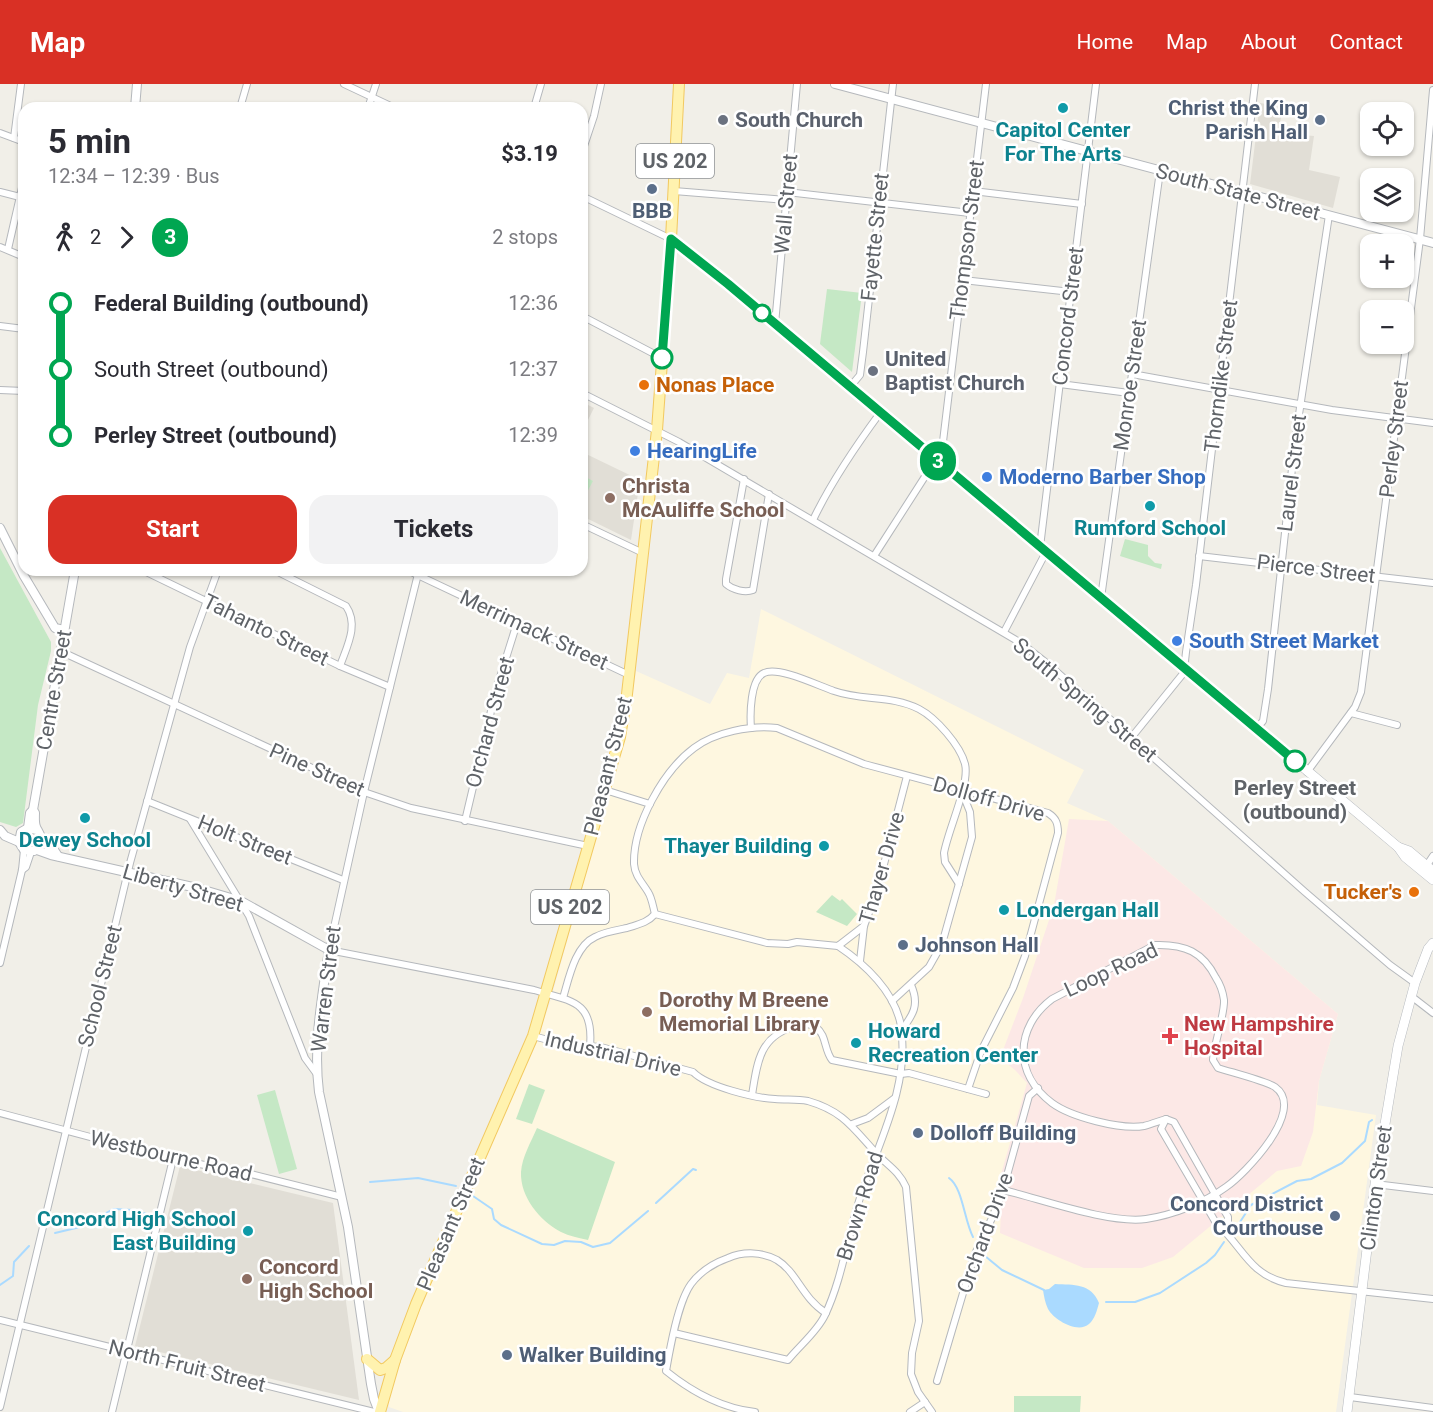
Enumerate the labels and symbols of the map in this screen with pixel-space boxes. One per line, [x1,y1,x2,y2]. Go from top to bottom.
place label: Christ the King Parish Hall [1168,96,1308,144]
marker: Capitol Center For The Arts [1056,101,1070,115]
place label: South Church [735,108,863,132]
marker: South Church [716,113,730,127]
marker: Christ the King Parish Hall [1313,113,1327,127]
place label: Capitol Center For The Arts [996,118,1131,166]
road number: US 202 [636,144,714,178]
street label: Wall Street [770,153,802,255]
street label: Thompson Street [945,158,989,322]
street label: South State Street [1153,159,1323,226]
street label: Fayette Street [856,171,894,302]
marker: BBB [645,182,659,196]
place label: BBB [632,199,672,223]
street label: Concord Street [1048,245,1088,387]
street label: Thorndike Street [1200,298,1242,454]
unlabelled marker [753,304,771,322]
street label: Monroe Street [1109,318,1151,452]
unlabelled marker [651,347,673,369]
place label: United Baptist Church [885,347,1025,395]
marker: United Baptist Church [866,364,880,378]
place label: Nonas Place [656,373,774,397]
marker: Nonas Place [637,378,651,392]
street label: Perley Street [1375,379,1413,499]
street label: Laurel Street [1273,413,1311,533]
place label: HearingLife [647,439,757,463]
line badge: 3 [918,442,958,481]
marker: HearingLife [628,444,642,458]
place label: Moderno Barber Shop [999,465,1206,489]
marker: Moderno Barber Shop [980,470,994,484]
place label: Christa McAuliffe School [622,474,784,522]
marker: Christa McAuliffe School [603,491,617,505]
marker: Rumford School [1143,499,1157,513]
place label: Rumford School [1074,516,1226,540]
street label: Pierce Street [1255,550,1377,588]
street label: Merrimack Street [456,585,612,675]
street label: Tahanto Street [199,589,333,671]
street label: Centre Street [32,628,76,752]
place label: South Street Market [1189,629,1379,653]
street label: South Spring Street [1008,633,1162,767]
marker: South Street Market [1170,634,1184,648]
street label: Orchard Street [461,654,519,790]
street label: Pleasant Street [579,694,637,838]
street label: Pine Street [266,738,368,802]
marker: Perley Street (outbound) [1284,750,1306,772]
street label: Dolloff Drive [930,772,1048,826]
place label: Perley Street (outbound) [1234,776,1356,824]
street label: Thayer Drive [855,809,909,927]
street label: Holt Street [194,810,296,870]
marker: Dewey School [78,811,92,825]
place label: Dewey School [19,828,151,852]
place label: Thayer Building [664,834,812,858]
marker: Thayer Building [817,839,831,853]
street label: Liberty Street [120,859,246,917]
place label: Tucker's [1324,880,1402,904]
marker: Tucker's [1407,885,1421,899]
road number: US 202 [531,890,609,924]
place label: Londergan Hall [1016,898,1159,922]
marker: Londergan Hall [997,903,1011,917]
street label: School Street [73,922,127,1049]
street label: Warren Street [306,924,346,1054]
place label: Johnson Hall [915,933,1039,957]
marker: Johnson Hall [896,938,910,952]
street label: Loop Road [1060,938,1162,1002]
place label: Dorothy M Breene Memorial Library [659,988,829,1036]
marker: Dorothy M Breene Memorial Library [640,1005,654,1019]
place label: New Hampshire Hospital [1184,1012,1334,1060]
place label: Howard Recreation Center [868,1019,1039,1067]
street label: Industrial Drive [542,1027,684,1081]
marker: New Hampshire Hospital [1161,1027,1179,1045]
marker: Howard Recreation Center [849,1036,863,1050]
place label: Dolloff Building [930,1121,1076,1145]
street label: Clinton Street [1355,1124,1397,1252]
street label: Westbourne Road [88,1126,254,1186]
marker: Dolloff Building [911,1126,925,1140]
street label: Brown Road [832,1149,888,1263]
street label: Pleasant Street [412,1154,490,1294]
street label: Orchard Drive [952,1169,1018,1297]
place label: Concord District Courthouse [1170,1192,1323,1240]
place label: Concord High School East Building [37,1207,236,1255]
marker: Concord District Courthouse [1328,1209,1342,1223]
marker: Concord High School East Building [241,1224,255,1238]
place label: Concord High School [259,1255,373,1303]
marker: Concord High School [240,1272,254,1286]
street label: North Fruit Street [106,1335,268,1397]
place label: Walker Building [519,1343,667,1367]
marker: Walker Building [500,1348,514,1362]

